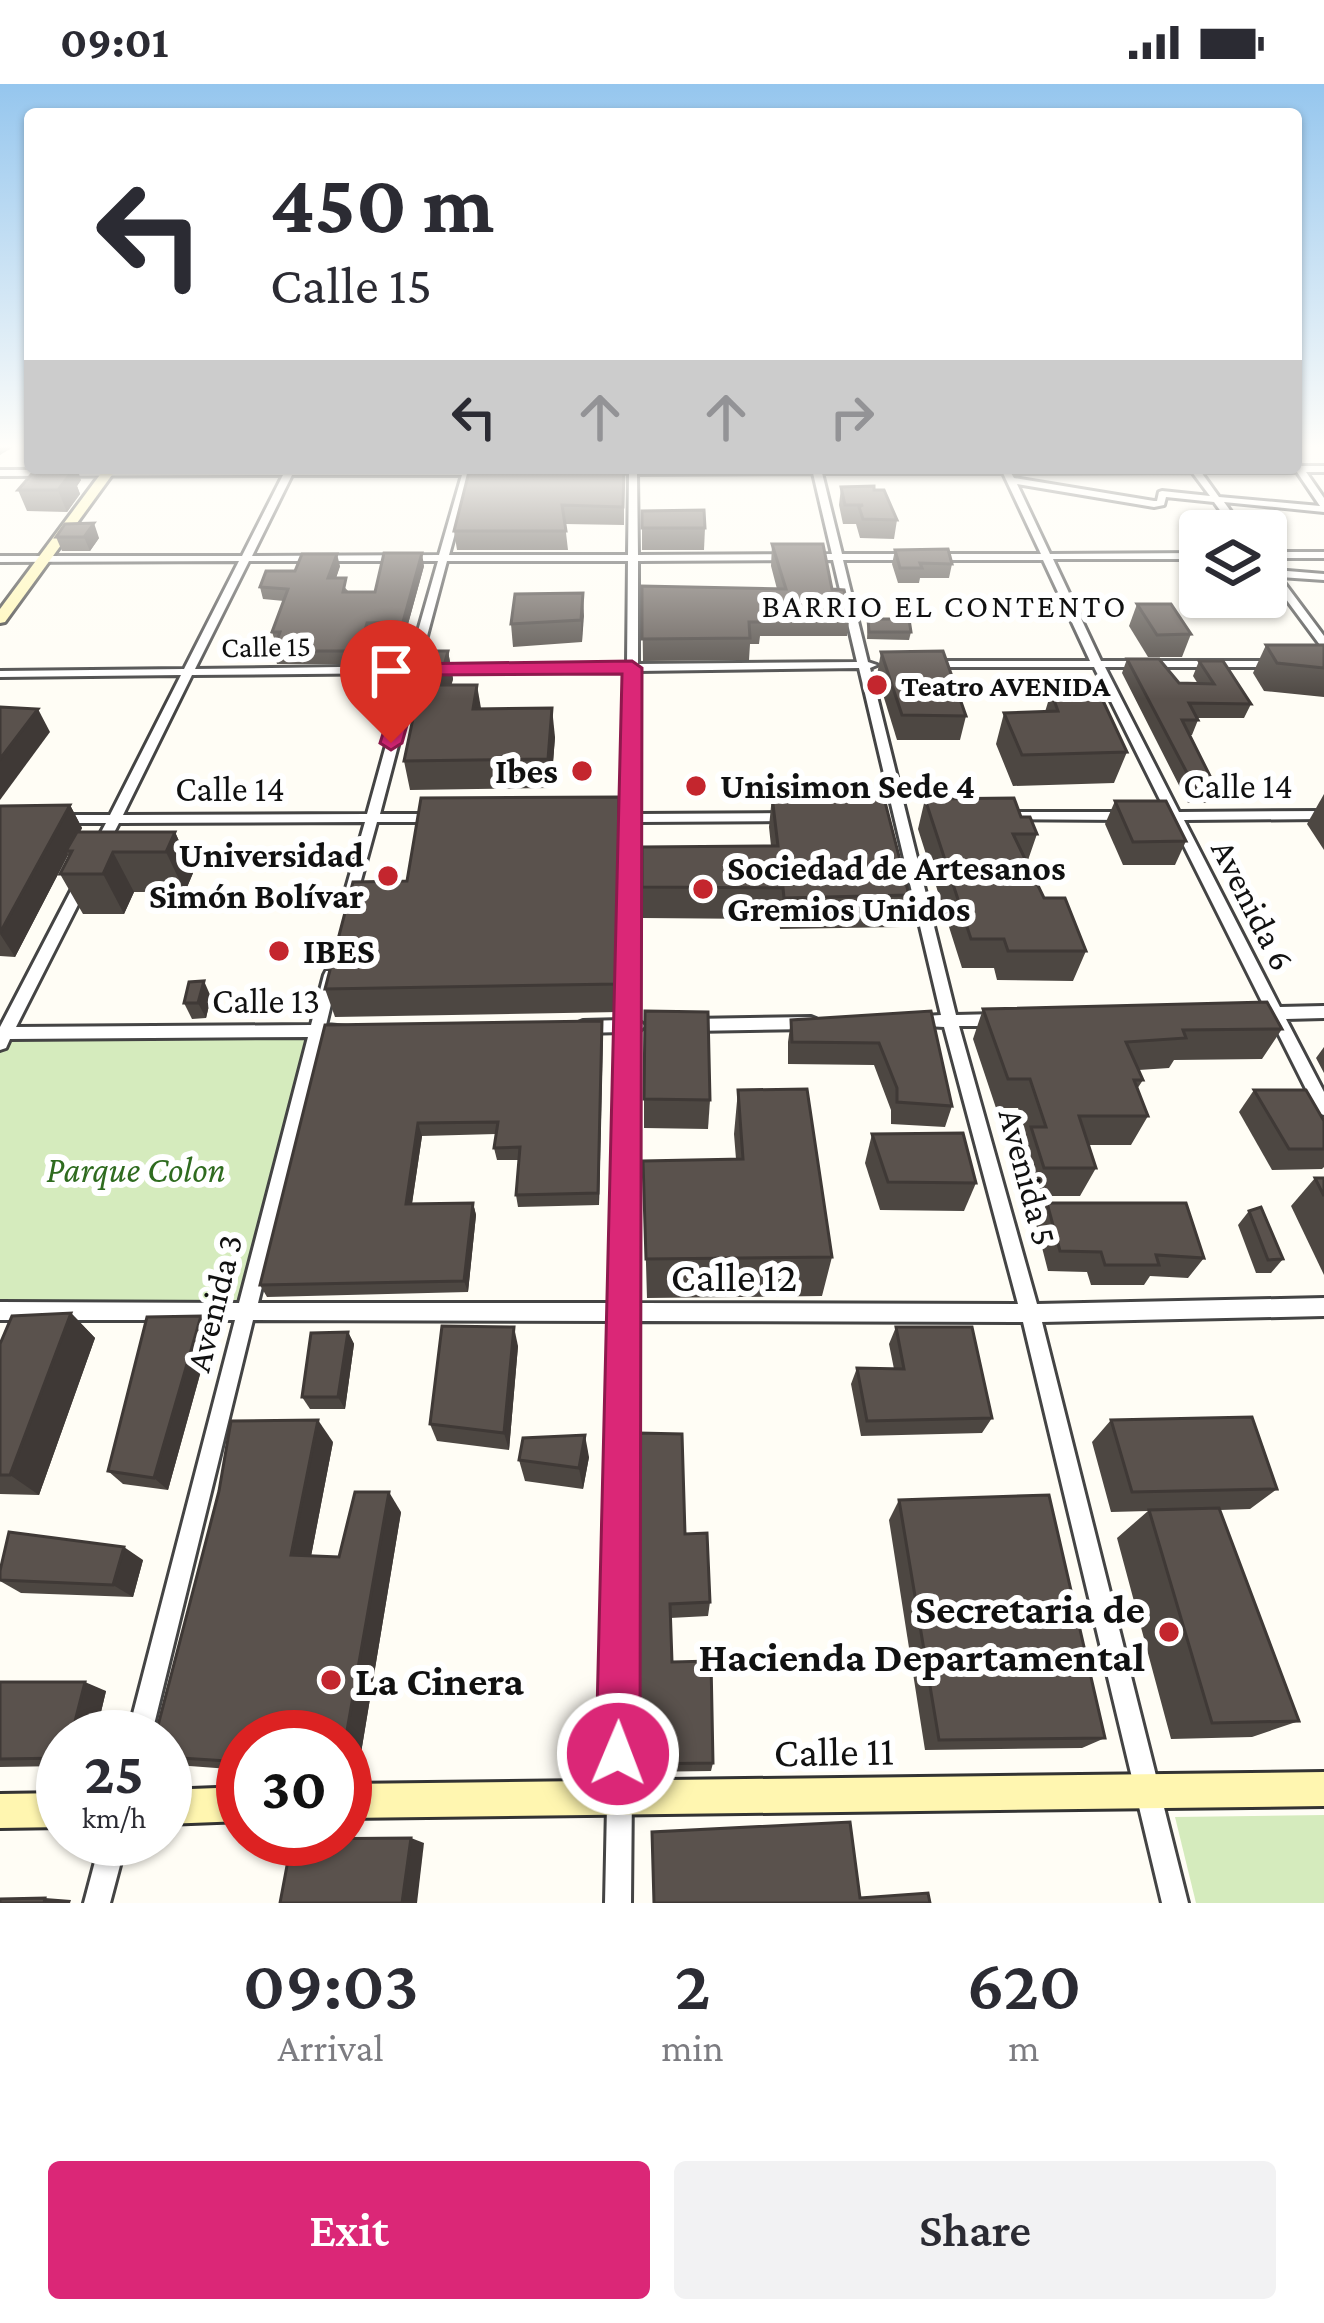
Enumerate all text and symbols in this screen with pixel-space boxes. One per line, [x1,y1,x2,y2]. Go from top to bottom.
text: 09:01 [60,17,169,67]
icon: left [72,156,228,312]
text: 450 m [270,157,494,250]
text: Calle 15 [270,255,432,315]
icon: left [441,384,507,450]
icon: ahead [567,384,633,450]
icon: ahead [693,384,759,450]
icon: right [819,384,885,450]
map controls [1179,510,1287,618]
button: layers [1179,510,1287,618]
district label: BARRIO EL CONTENTO [762,587,1128,624]
pin [340,620,442,743]
street label: Calle 15 [221,629,311,663]
icon: arrive [358,638,424,704]
place label: Teatro AVENIDA [901,669,1111,702]
marker: Teatro AVENIDA [864,672,890,698]
place label: Ibes [495,751,558,791]
marker: Ibes [569,758,595,784]
place label: Unisimon Sede 4 [720,766,975,806]
street label: Calle 14 [1183,766,1293,806]
street label: Calle 14 [175,769,285,809]
marker: Unisimon Sede 4 [683,773,709,799]
street label: Avenida 6 [1203,833,1303,977]
place label: Universidad Simón Bolívar [149,835,364,916]
place label: Sociedad de Artesanos Gremios Unidos [727,848,1066,929]
marker: Universidad Simón Bolívar [375,863,401,889]
marker: Sociedad de Artesanos Gremios Unidos [690,876,716,902]
place label: IBES [303,931,375,971]
marker: IBES [266,938,292,964]
street label: Calle 13 [212,981,320,1021]
street label: Avenida 5 [991,1104,1065,1250]
park label: Parque Colon [46,1150,226,1190]
street label: Avenida 3 [178,1230,250,1376]
street label: Calle 12 [671,1253,797,1300]
place label: Secretaria de Hacienda Departamental [698,1585,1145,1680]
marker: Secretaria de Hacienda Departamental [1156,1619,1182,1645]
place label: La Cinera [355,1657,524,1704]
marker: La Cinera [318,1667,344,1693]
position arrow [555,1691,681,1817]
speed limit sign: 30 [216,1710,372,1866]
street label: Calle 11 [773,1726,895,1776]
text: 25 [84,1739,144,1806]
text: km/h [82,1801,146,1834]
text: 09:03 [243,1944,419,2024]
text: 2 [675,1944,710,2024]
text: 620 [966,1944,1081,2024]
text: Arrival [278,2026,384,2069]
text: min [661,2026,724,2069]
text: m [1008,2026,1040,2069]
button: Exit [48,2161,650,2299]
button: Share [674,2161,1276,2299]

